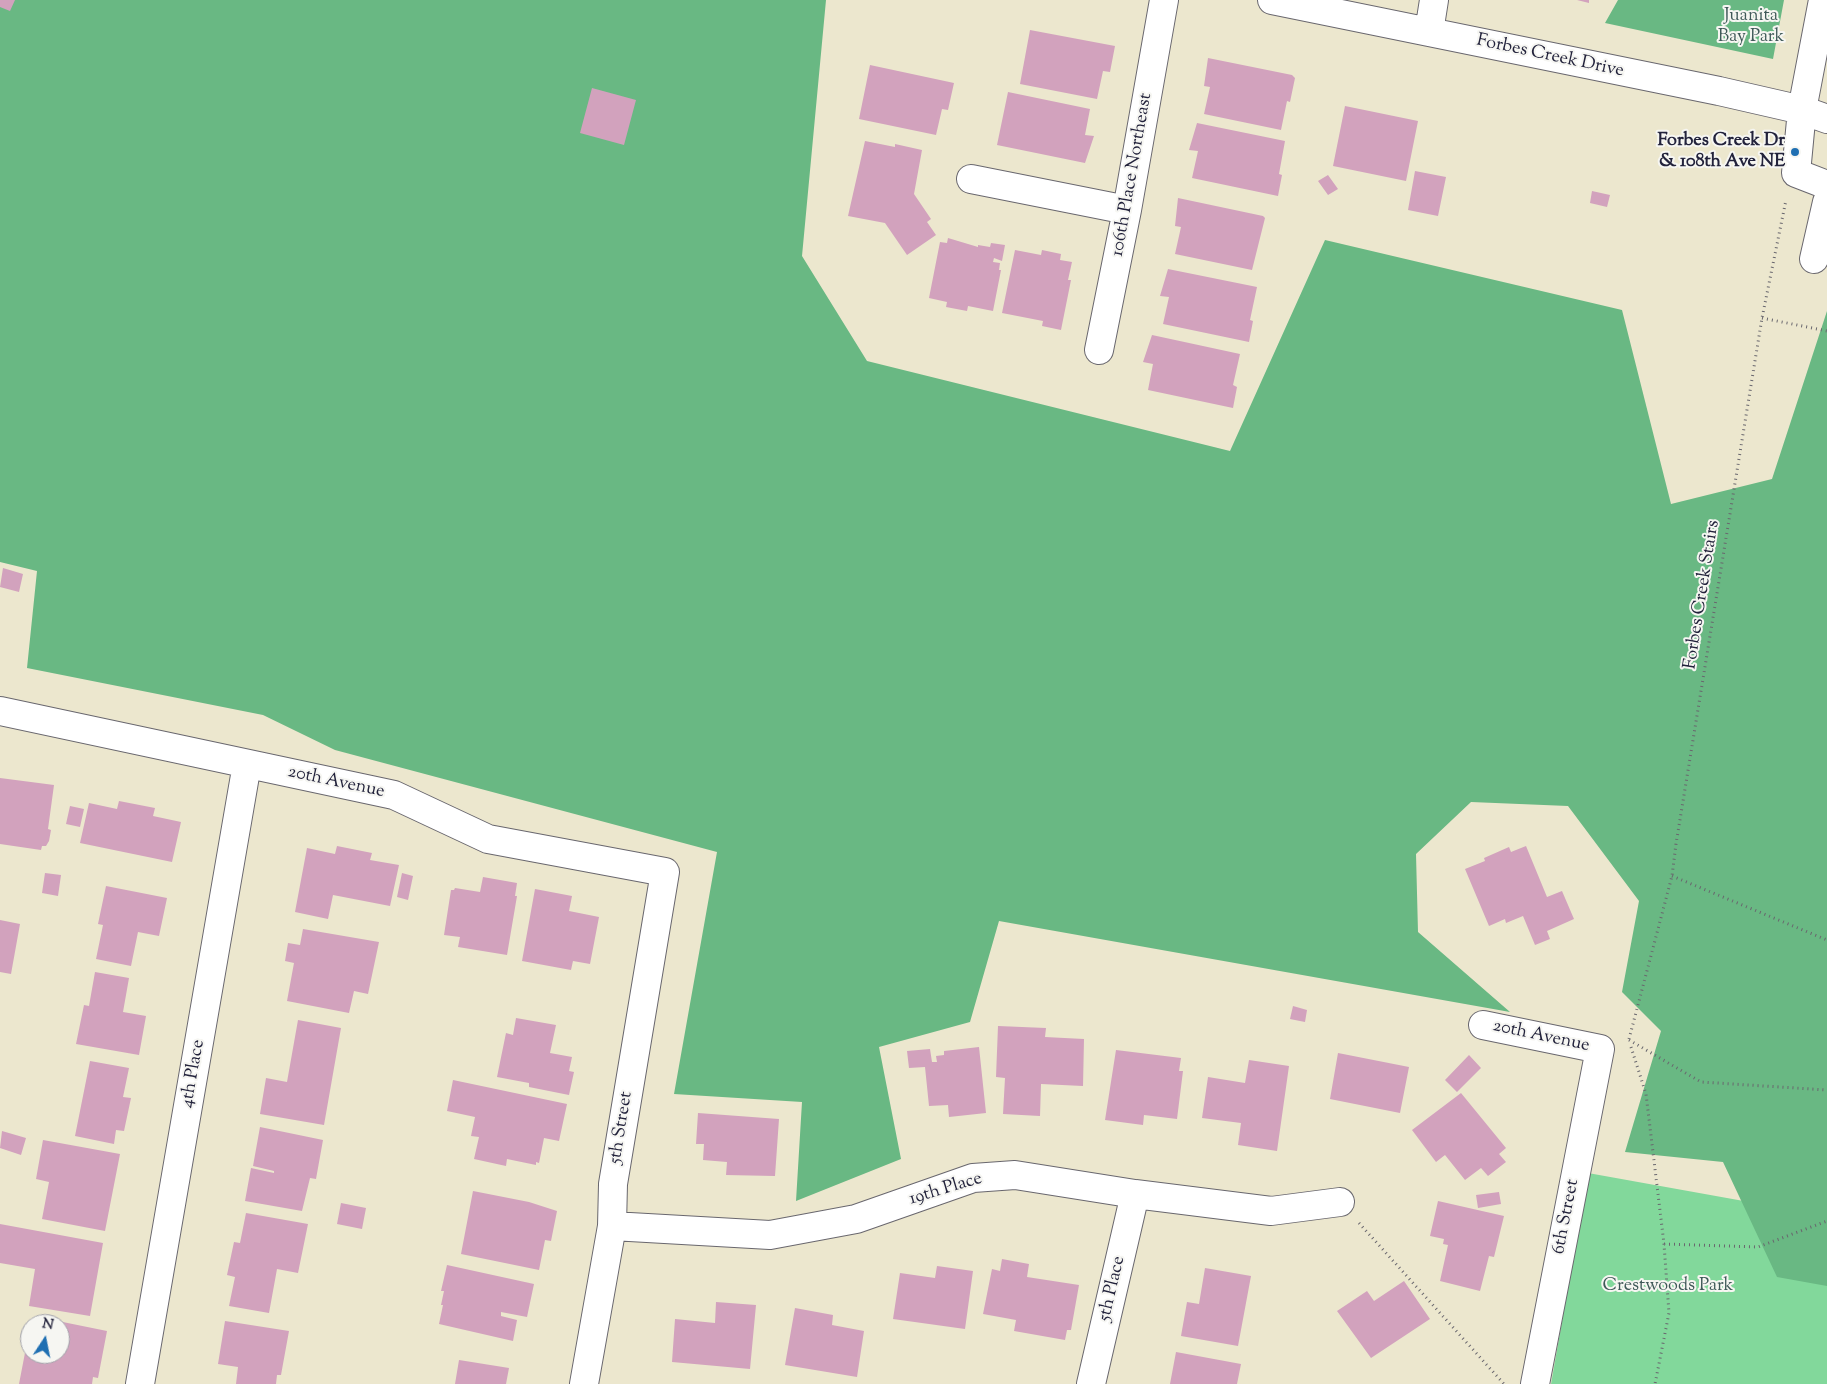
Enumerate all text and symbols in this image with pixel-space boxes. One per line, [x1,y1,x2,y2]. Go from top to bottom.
park label: Juanita Bay Park [1718,6,1784,48]
street label: Forbes Creek Drive [1474,31,1626,83]
street label: 106th Place Northeast [1108,92,1158,258]
place label: Forbes Creek Dr & 108th Ave NE [1657,131,1785,173]
marker: Forbes Creek Dr & 108th Ave NE [1789,146,1801,158]
street label: Forbes Creek Stairs [1681,519,1725,671]
street label: 20th Avenue [286,762,386,804]
street label: 20th Avenue [1491,1016,1591,1058]
street label: 4th Place [177,1038,211,1110]
street label: 5th Street [606,1090,638,1166]
street label: 19th Place [907,1169,985,1211]
street label: 6th Street [1549,1178,1585,1256]
street label: 5th Place [1095,1254,1131,1324]
park label: Crestwoods Park [1603,1276,1733,1298]
north arrow [20,1314,70,1364]
text: N [40,1314,55,1336]

